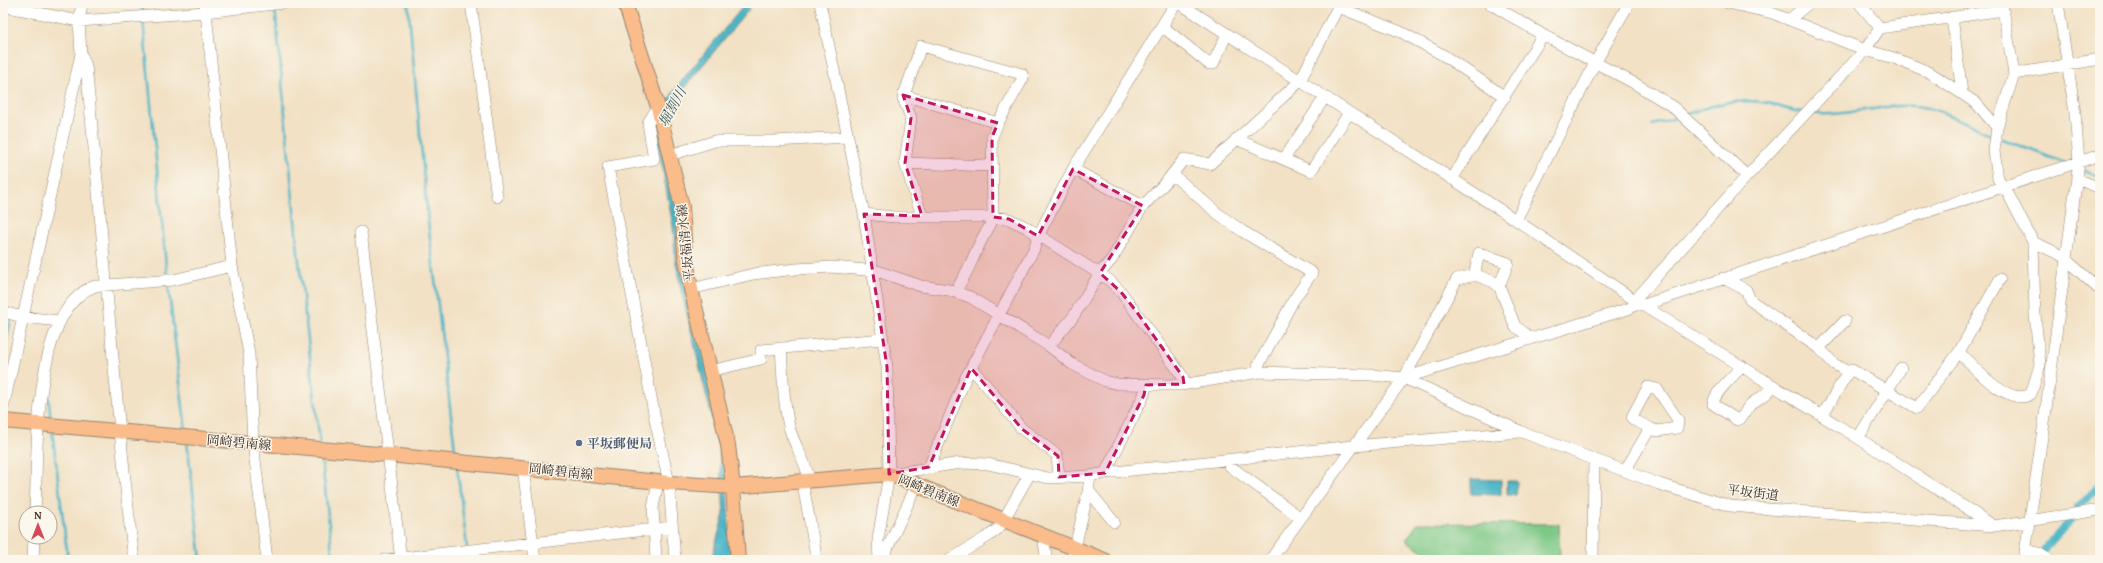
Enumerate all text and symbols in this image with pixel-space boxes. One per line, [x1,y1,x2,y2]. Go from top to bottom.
water label: 堀割川 [653,82,692,130]
street label: 平坂福清水線 [672,203,699,283]
street label: 岡崎碧南線 [206,430,272,455]
place label: 平坂郵便局 [587,434,652,453]
marker: 平坂郵便局 [574,438,584,448]
street label: 岡崎碧南線 [528,459,594,484]
street label: 岡崎碧南線 [895,469,963,511]
street label: 平坂街道 [1726,480,1780,505]
north arrow [18,505,58,545]
text: N [34,507,42,523]

